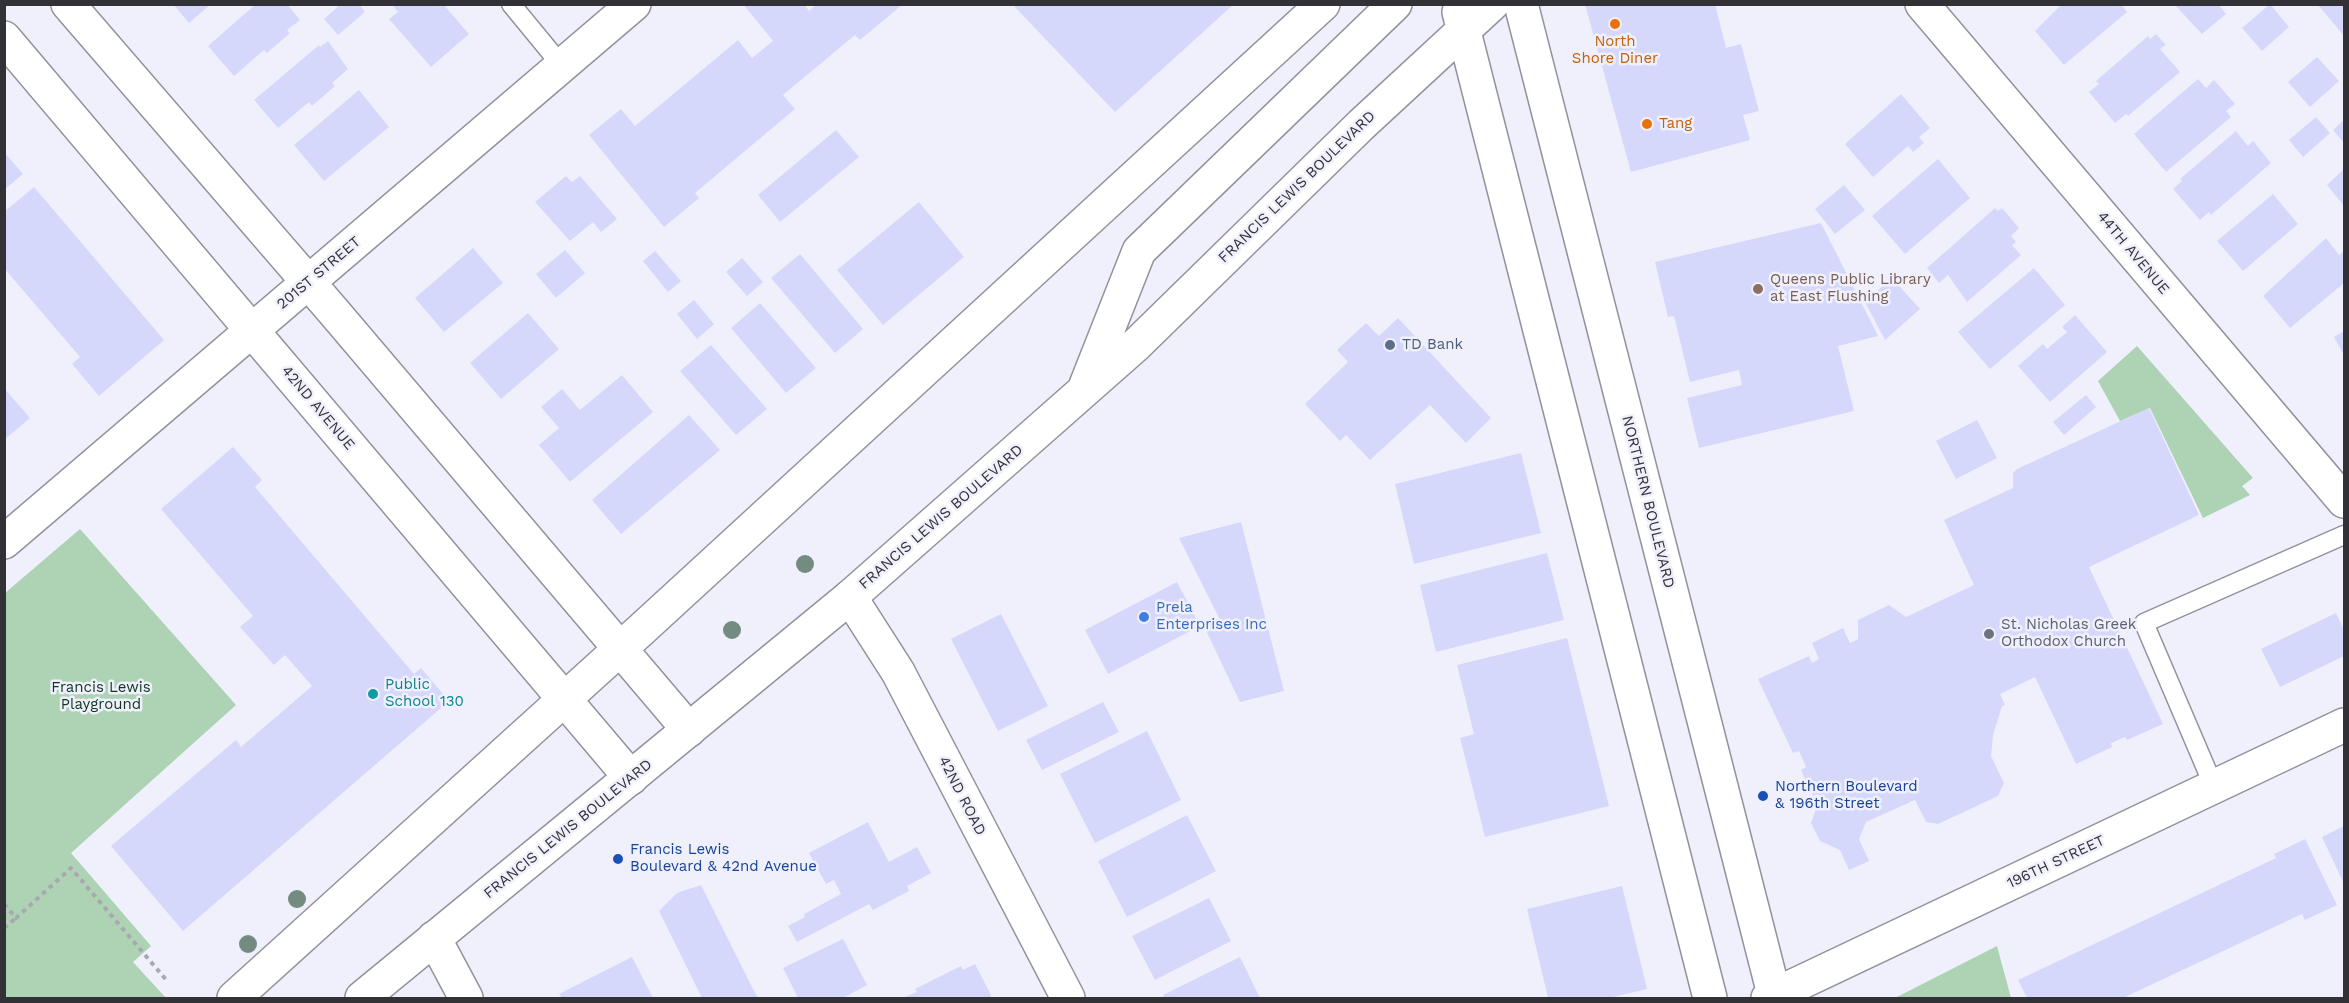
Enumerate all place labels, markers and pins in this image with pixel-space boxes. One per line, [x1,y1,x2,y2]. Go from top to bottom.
marker: North Shore Diner [1608,17,1622,31]
place label: North Shore Diner [1572,33,1658,68]
place label: Tang [1659,115,1692,133]
marker: Tang [1640,117,1654,131]
place label: Queens Public Library at East Flushing [1770,271,1931,306]
marker: Queens Public Library at East Flushing [1751,282,1765,296]
place label: TD Bank [1402,336,1463,354]
marker: TD Bank [1383,338,1397,352]
place label: Prela Enterprises Inc [1156,599,1267,634]
marker: Prela Enterprises Inc [1137,610,1151,624]
place label: St. Nicholas Greek Orthodox Church [2001,616,2136,651]
marker: St. Nicholas Greek Orthodox Church [1982,627,1996,641]
place label: Public School 130 [385,676,464,711]
marker: Public School 130 [366,687,380,701]
place label: Northern Boulevard & 196th Street [1775,778,1918,813]
marker: Northern Boulevard & 196th Street [1756,789,1770,803]
place label: Francis Lewis Boulevard & 42nd Avenue [630,841,817,876]
marker: Francis Lewis Boulevard & 42nd Avenue [611,852,625,866]

